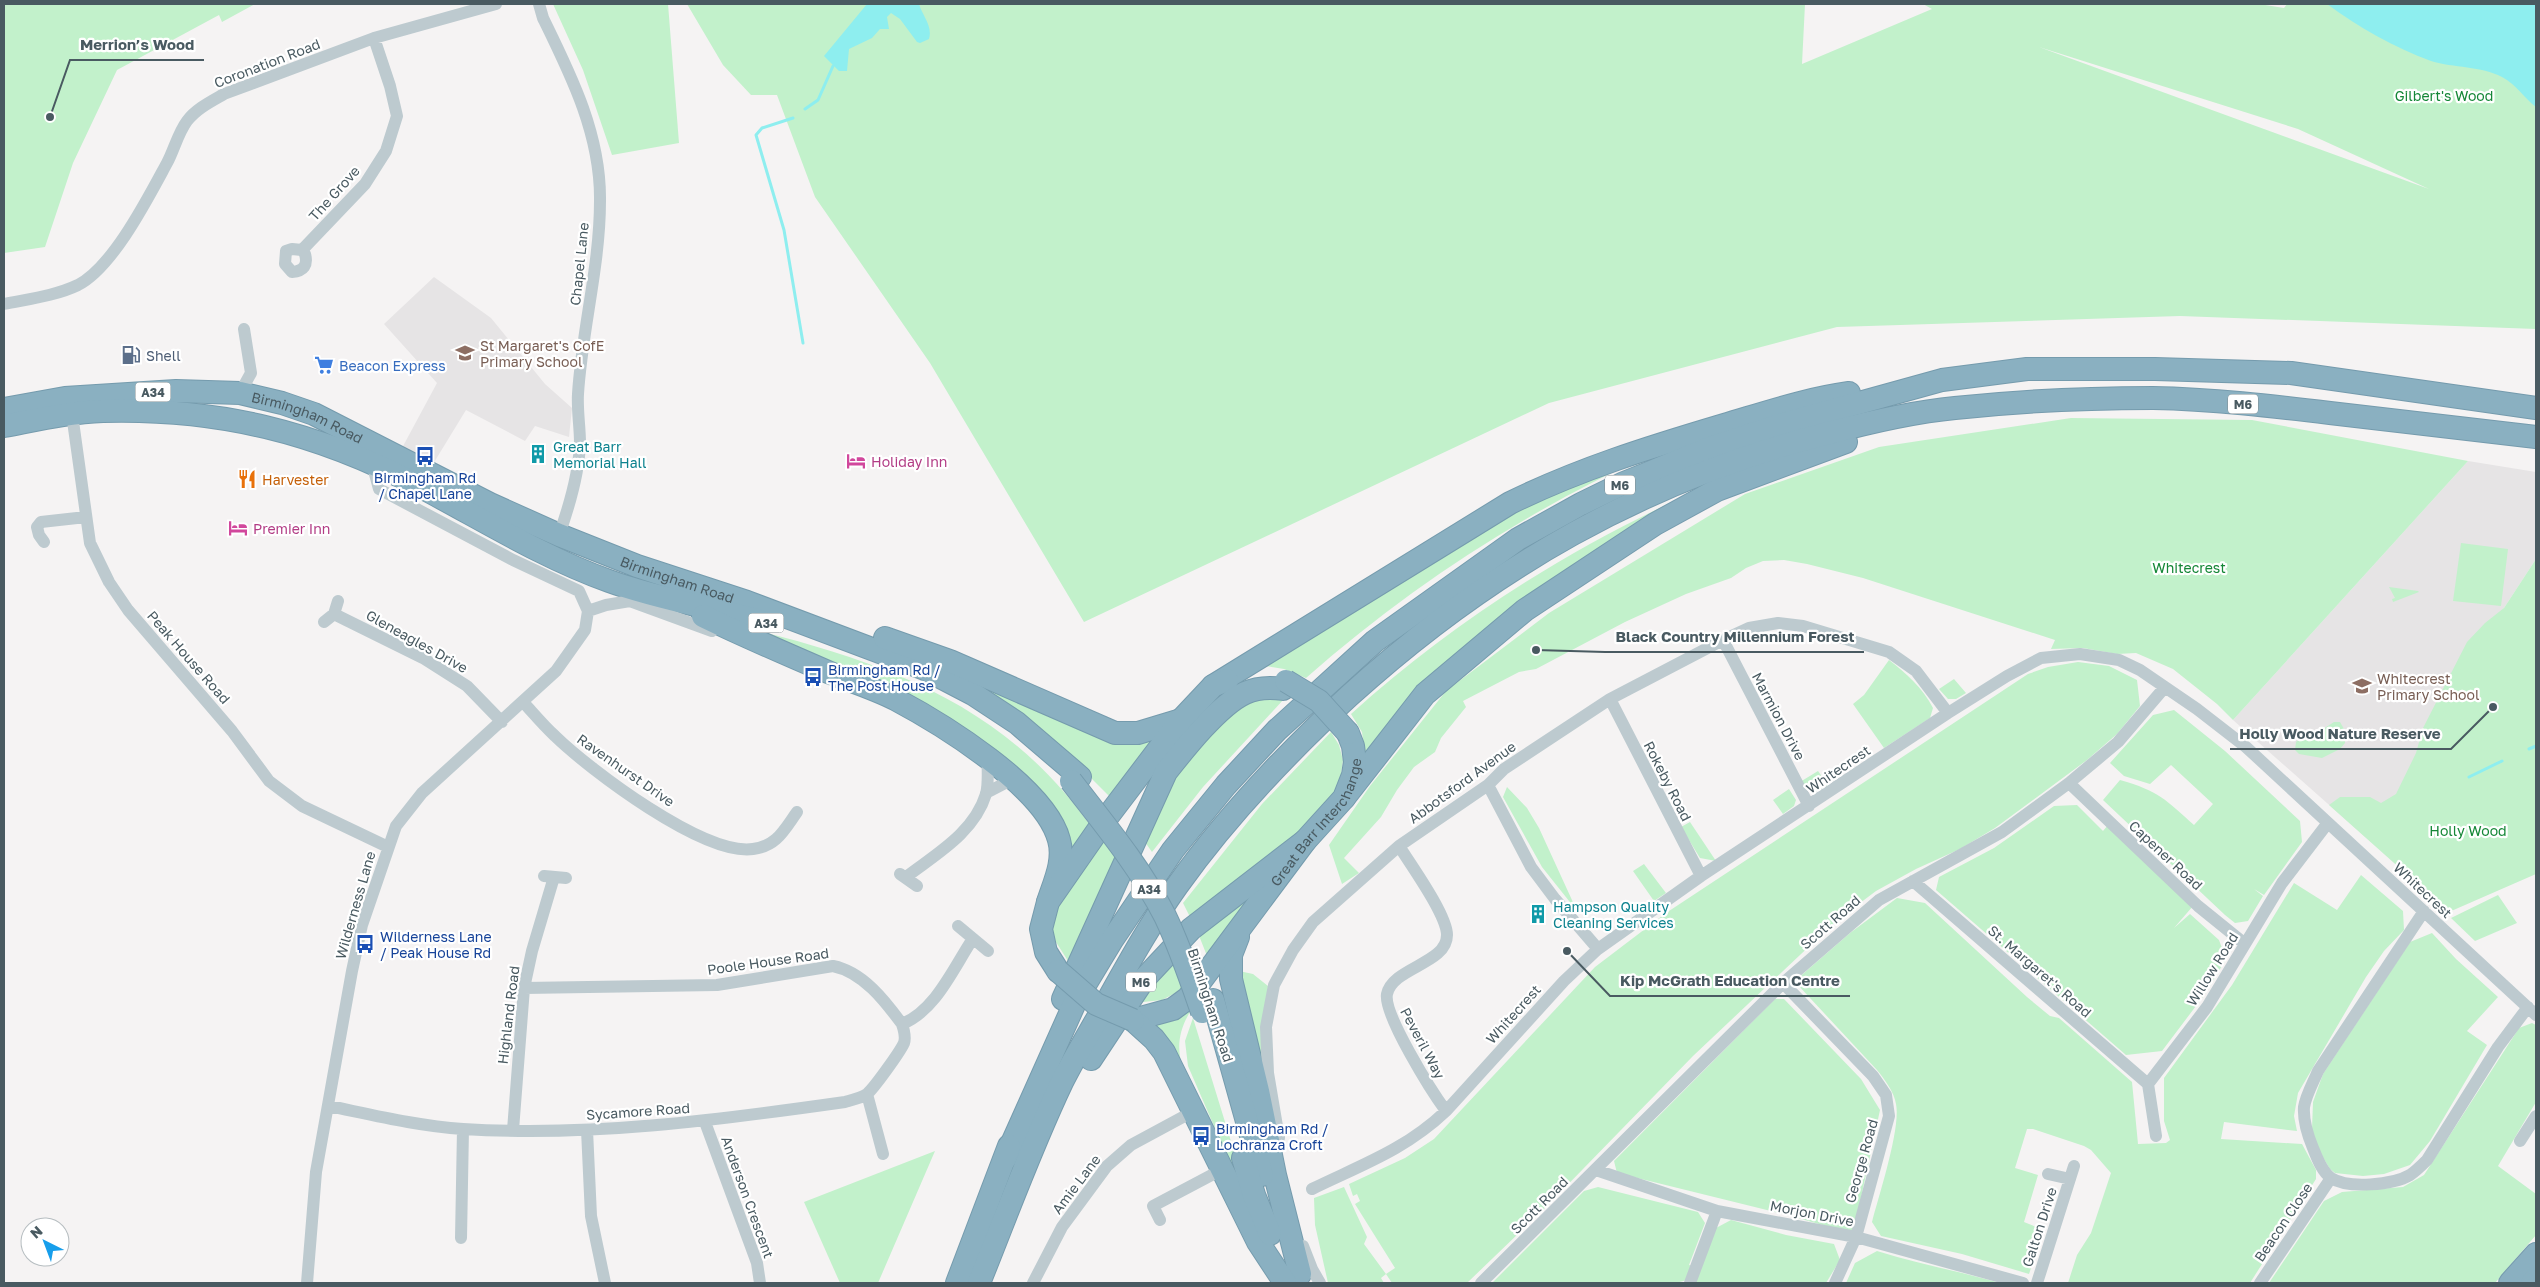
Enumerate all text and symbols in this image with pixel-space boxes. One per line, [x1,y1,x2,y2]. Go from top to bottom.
callout: Merrion’s Wood [70,30,204,60]
text: Merrion’s Wood [80,35,194,53]
street label: Coronation Road [212,35,322,91]
park label: Gilbert's Wood [2395,87,2493,104]
street label: The Grove [305,162,363,224]
street label: Chapel Lane [566,222,592,306]
place label: St Margaret's CofE Primary School [480,337,604,370]
school or university icon: St Margaret's CofE Primary School [454,342,476,364]
fuel station icon: Shell [120,344,142,366]
place label: Shell [146,347,181,364]
supermarket icon: Beacon Express [313,354,335,376]
place label: Beacon Express [339,357,446,374]
road number: A34 [136,382,170,402]
street label: Birmingham Road [250,388,366,446]
road number: M6 [2228,394,2258,414]
place label: Great Barr Memorial Hall [553,438,647,471]
building icon: Great Barr Memorial Hall [527,443,549,465]
bus stop icon: Birmingham Rd / Chapel Lane [414,445,436,467]
hotel icon: Holiday Inn [845,450,867,472]
place label: Holiday Inn [871,453,947,470]
restaurant icon: Harvester [236,468,258,490]
place label: Birmingham Rd / Chapel Lane [374,469,476,502]
place label: Harvester [262,471,329,488]
road number: M6 [1605,476,1635,494]
hotel icon: Premier Inn [227,517,249,539]
place label: Premier Inn [253,520,330,537]
street label: Birmingham Road [618,552,736,606]
park label: Whitecrest [2152,559,2226,576]
street label: Gleneagles Drive [363,606,471,676]
street label: Peak House Road [144,607,234,707]
road number: A34 [748,614,784,632]
callout: Black Country Millennium Forest [1605,622,1864,652]
text: Black Country Millennium Forest [1616,627,1854,645]
place label: Birmingham Rd / The Post House [828,661,941,694]
bus stop icon: Birmingham Rd / The Post House [802,666,824,688]
street label: Marmion Drive [1749,669,1809,763]
place label: Whitecrest Primary School [2377,670,2479,703]
school or university icon: Whitecrest Primary School [2351,675,2373,697]
callout: Holly Wood Nature Reserve [2230,719,2451,749]
text: Holly Wood Nature Reserve [2239,724,2441,742]
street label: Ravenhurst Drive [574,730,678,810]
street label: Abbotsford Avenue [1405,737,1519,827]
street label: Rokeby Road [1641,738,1695,824]
street label: Whitecrest [1803,741,1873,797]
street label: Great Barr Interchange [1266,757,1364,889]
street label: Capener Road [2126,817,2206,893]
park label: Holly Wood [2429,822,2507,839]
street label: Wilderness Lane [331,849,379,961]
street label: Whitecrest [2390,859,2456,921]
road number: A34 [1132,880,1166,899]
street label: Scott Road [1797,891,1863,953]
place label: Hampson Quality Cleaning Services [1553,898,1674,931]
building icon: Hampson Quality Cleaning Services [1527,903,1549,925]
street label: St. Margaret's Road [1985,921,2095,1021]
place label: Wilderness Lane / Peak House Rd [380,928,492,961]
street label: Willow Road [2183,929,2241,1009]
bus stop icon: Wilderness Lane / Peak House Rd [354,933,376,955]
street label: Poole House Road [706,944,830,978]
street label: Birmingham Road [1185,946,1237,1064]
street label: Highland Road [494,965,522,1065]
callout: Kip McGrath Education Centre [1610,966,1850,996]
text: Kip McGrath Education Centre [1620,971,1840,989]
road number: M6 [1126,972,1156,992]
street label: Whitecrest [1482,981,1544,1047]
street label: Peveril Way [1397,1005,1449,1082]
street label: Sycamore Road [586,1099,690,1123]
street label: George Road [1841,1117,1881,1205]
place label: Birmingham Rd / Lochranza Croft [1216,1120,1329,1153]
bus stop icon: Birmingham Rd / Lochranza Croft [1190,1125,1212,1147]
street label: Anderson Crescent [718,1134,778,1260]
street label: Amie Lane [1048,1151,1104,1217]
street label: Scott Road [1507,1173,1571,1237]
street label: Beacon Close [2250,1179,2316,1265]
street label: Galton Drive [2018,1185,2060,1269]
street label: Morjon Drive [1769,1197,1855,1229]
north arrow [20,1217,70,1267]
text: N [26,1222,46,1242]

